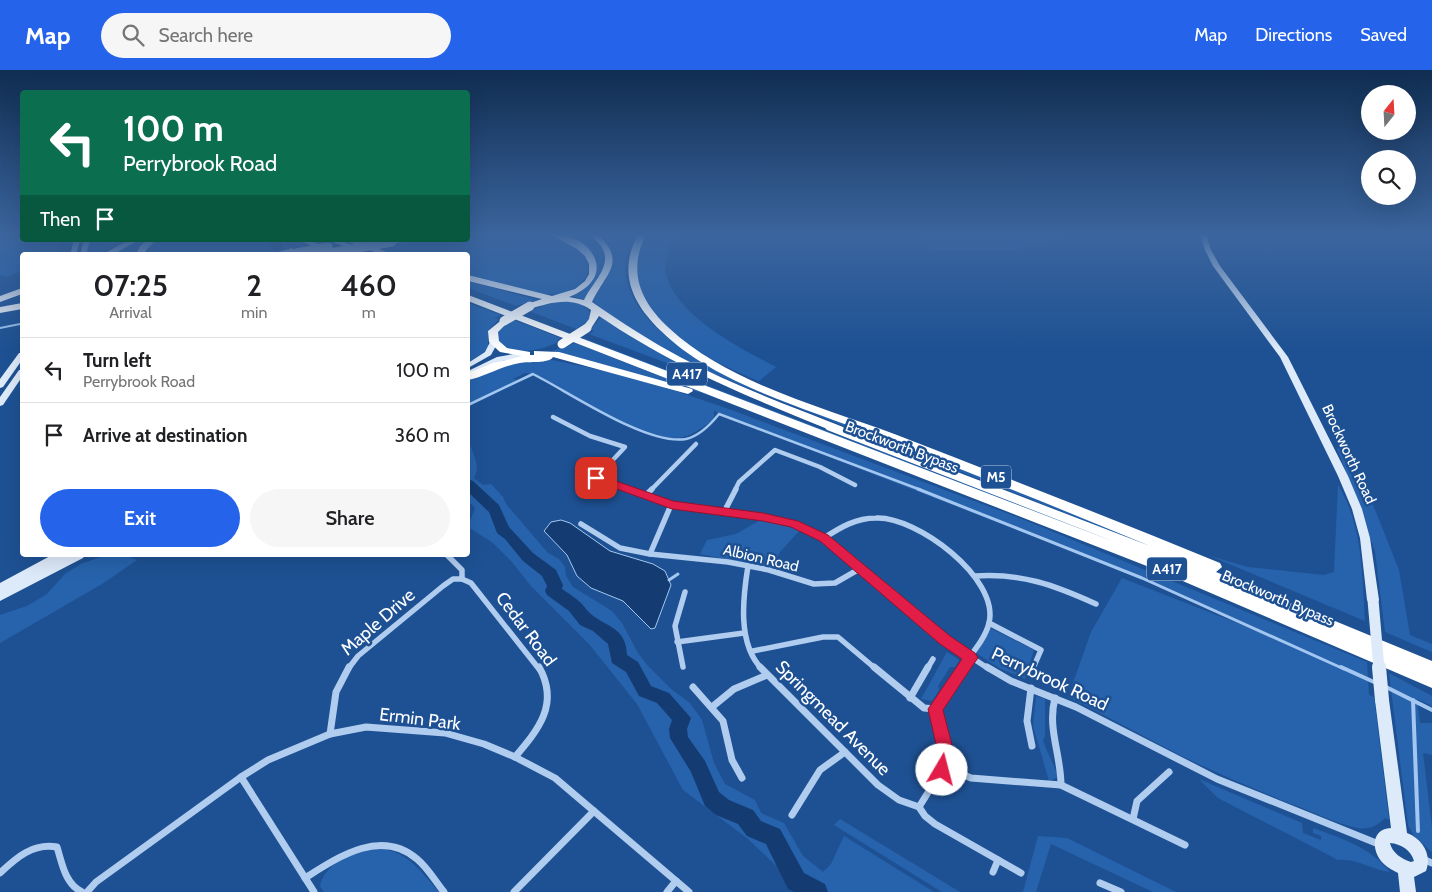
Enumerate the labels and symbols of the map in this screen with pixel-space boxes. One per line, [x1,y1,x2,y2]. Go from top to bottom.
north arrow [1361,85,1416,140]
road number: A417 [667,362,707,386]
street label: Brockworth Road [1318,401,1380,507]
street label: Brockworth Bypass [843,417,961,477]
pin [575,457,617,499]
road number: M5 [981,466,1011,488]
street label: Albion Road [722,541,800,575]
road number: A417 [1147,558,1187,580]
street label: Brockworth Bypass [1219,566,1337,630]
street label: Maple Drive [336,584,420,660]
street label: Cedar Road [491,587,561,671]
street label: Perrybrook Road [988,642,1112,716]
street label: Springmead Avenue [771,656,895,780]
street label: Ermin Park [378,703,463,735]
position arrow [915,743,967,795]

